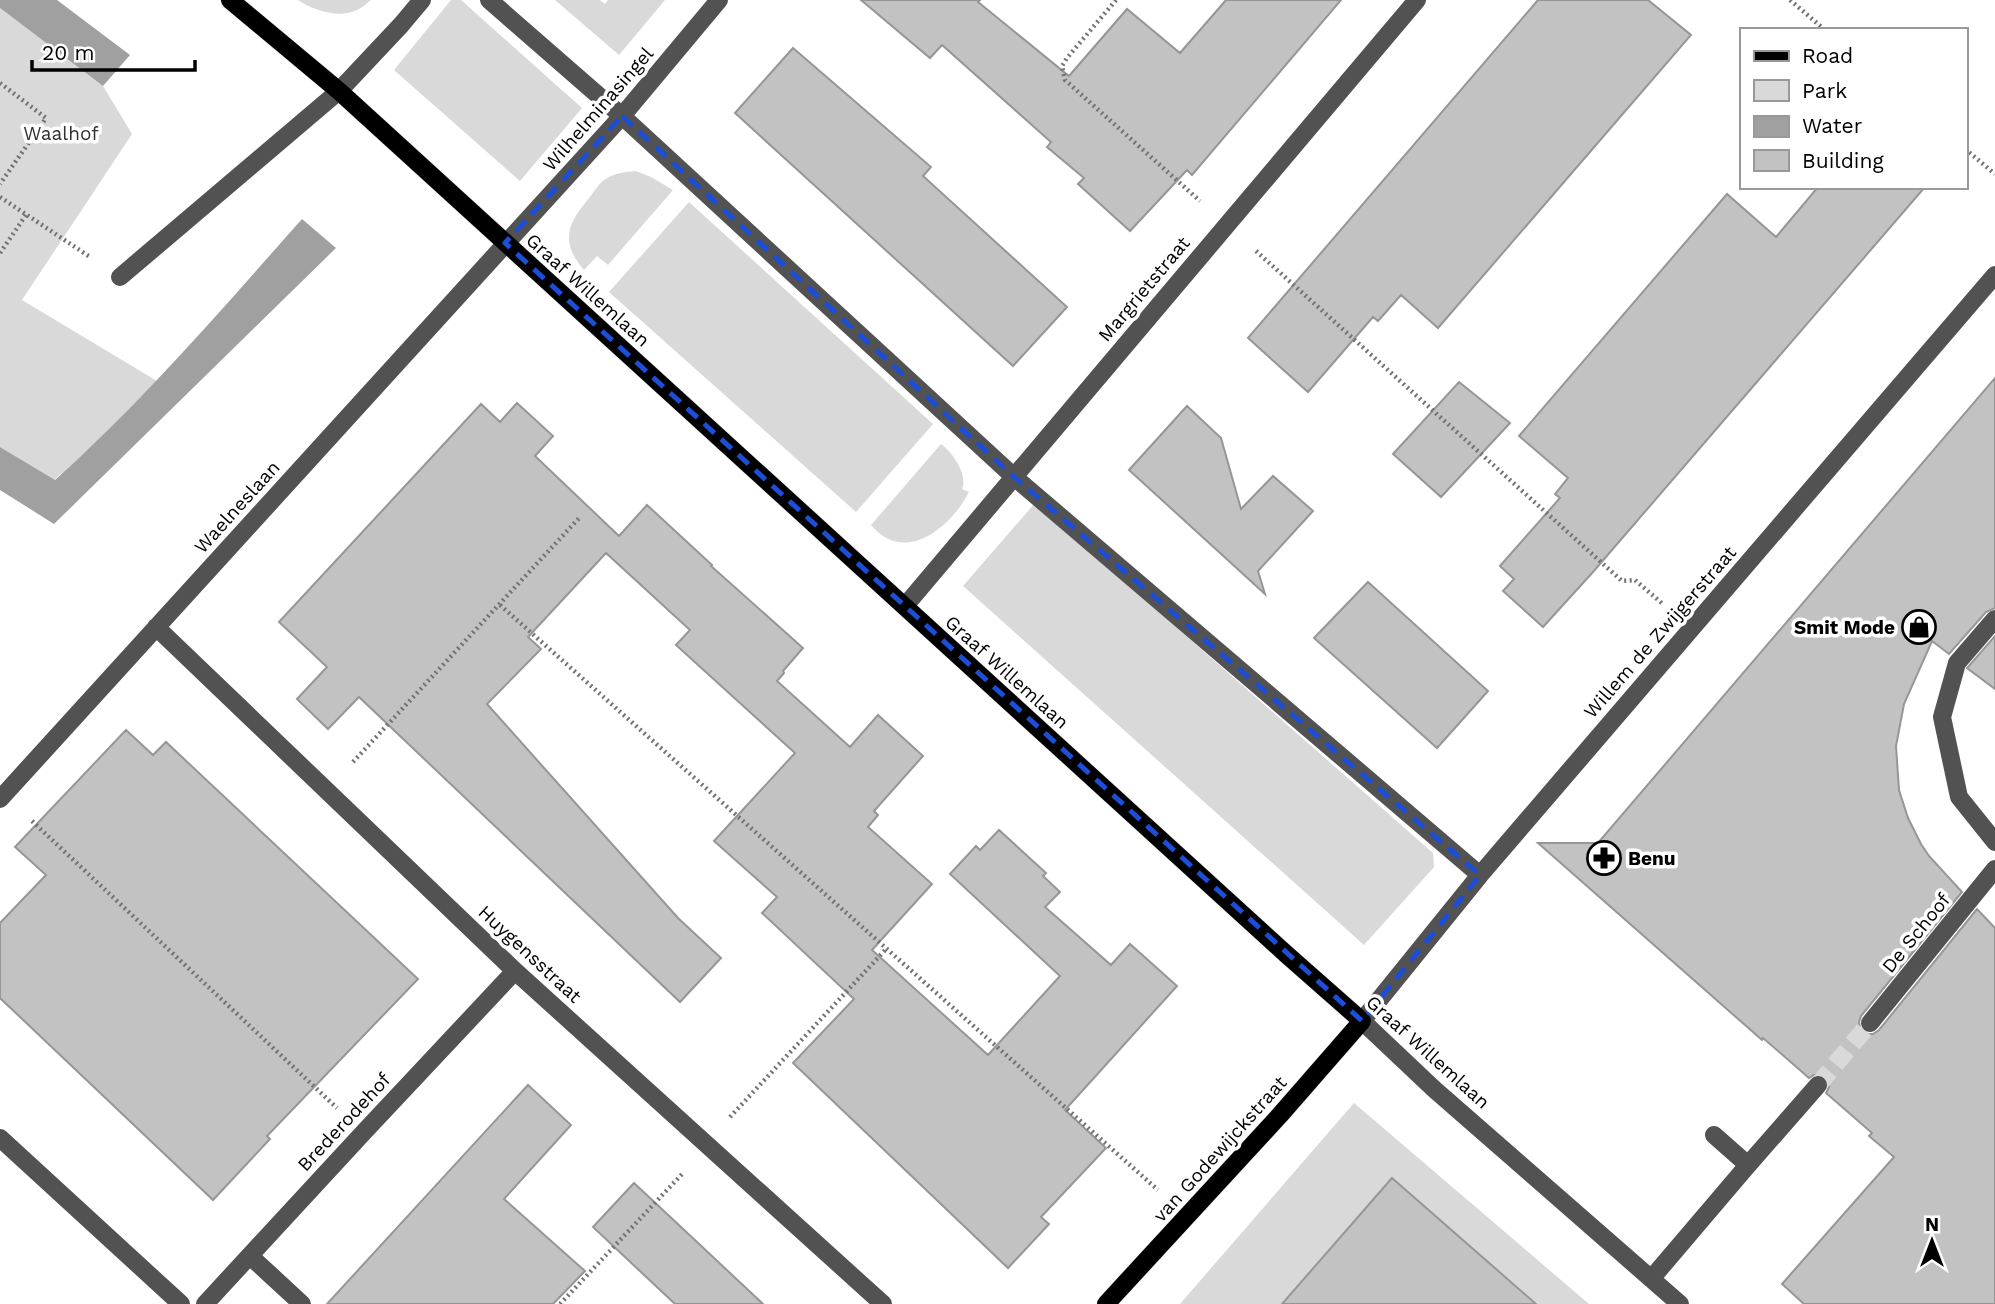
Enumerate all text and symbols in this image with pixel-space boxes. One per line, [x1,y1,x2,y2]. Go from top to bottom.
scale bar [32,28,194,72]
legend [1740,28,1967,189]
text: 20 m [42,40,94,65]
street label: Wilhelminasingel [538,42,658,176]
text: Road [1802,43,1853,68]
text: Park [1802,78,1847,103]
text: Water [1802,113,1863,138]
park label: Waalhof [23,122,99,145]
text: Building [1802,148,1884,173]
street label: Graaf Willemlaan [521,228,655,352]
street label: Margrietstraat [1093,232,1195,346]
street label: Waelneslaan [189,456,285,558]
street label: Willem de Zwijgerstraat [1579,541,1741,723]
shop icon: Smit Mode [1900,608,1938,646]
street label: Graaf Willemlaan [940,610,1074,734]
place label: Smit Mode [1794,616,1895,639]
pharmacy icon: Benu [1585,839,1623,877]
place label: Benu [1628,847,1676,870]
street label: De Schoof [1877,888,1955,977]
street label: Huygensstraat [474,900,586,1008]
street label: Graaf Willemlaan [1361,990,1495,1114]
street label: Brederodehof [293,1068,396,1176]
street label: van Godewijckstraat [1148,1071,1292,1227]
north arrow [1897,1206,1967,1276]
text: N [1925,1213,1939,1236]

